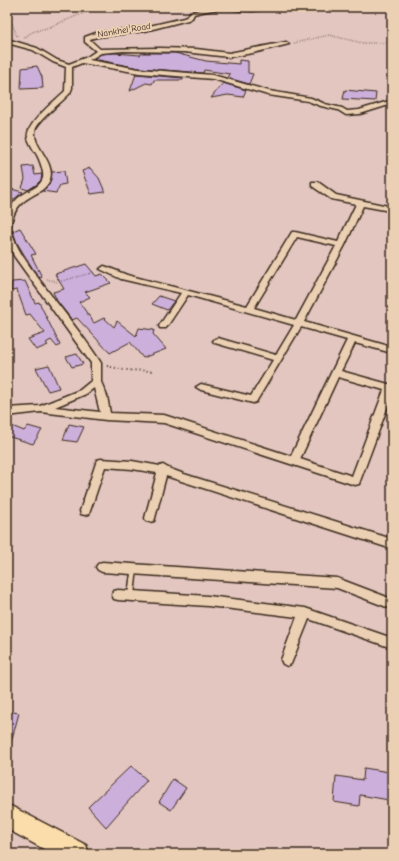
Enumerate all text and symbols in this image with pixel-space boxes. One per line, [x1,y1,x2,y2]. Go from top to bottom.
street label: Nankhel Road [97,21,151,39]

